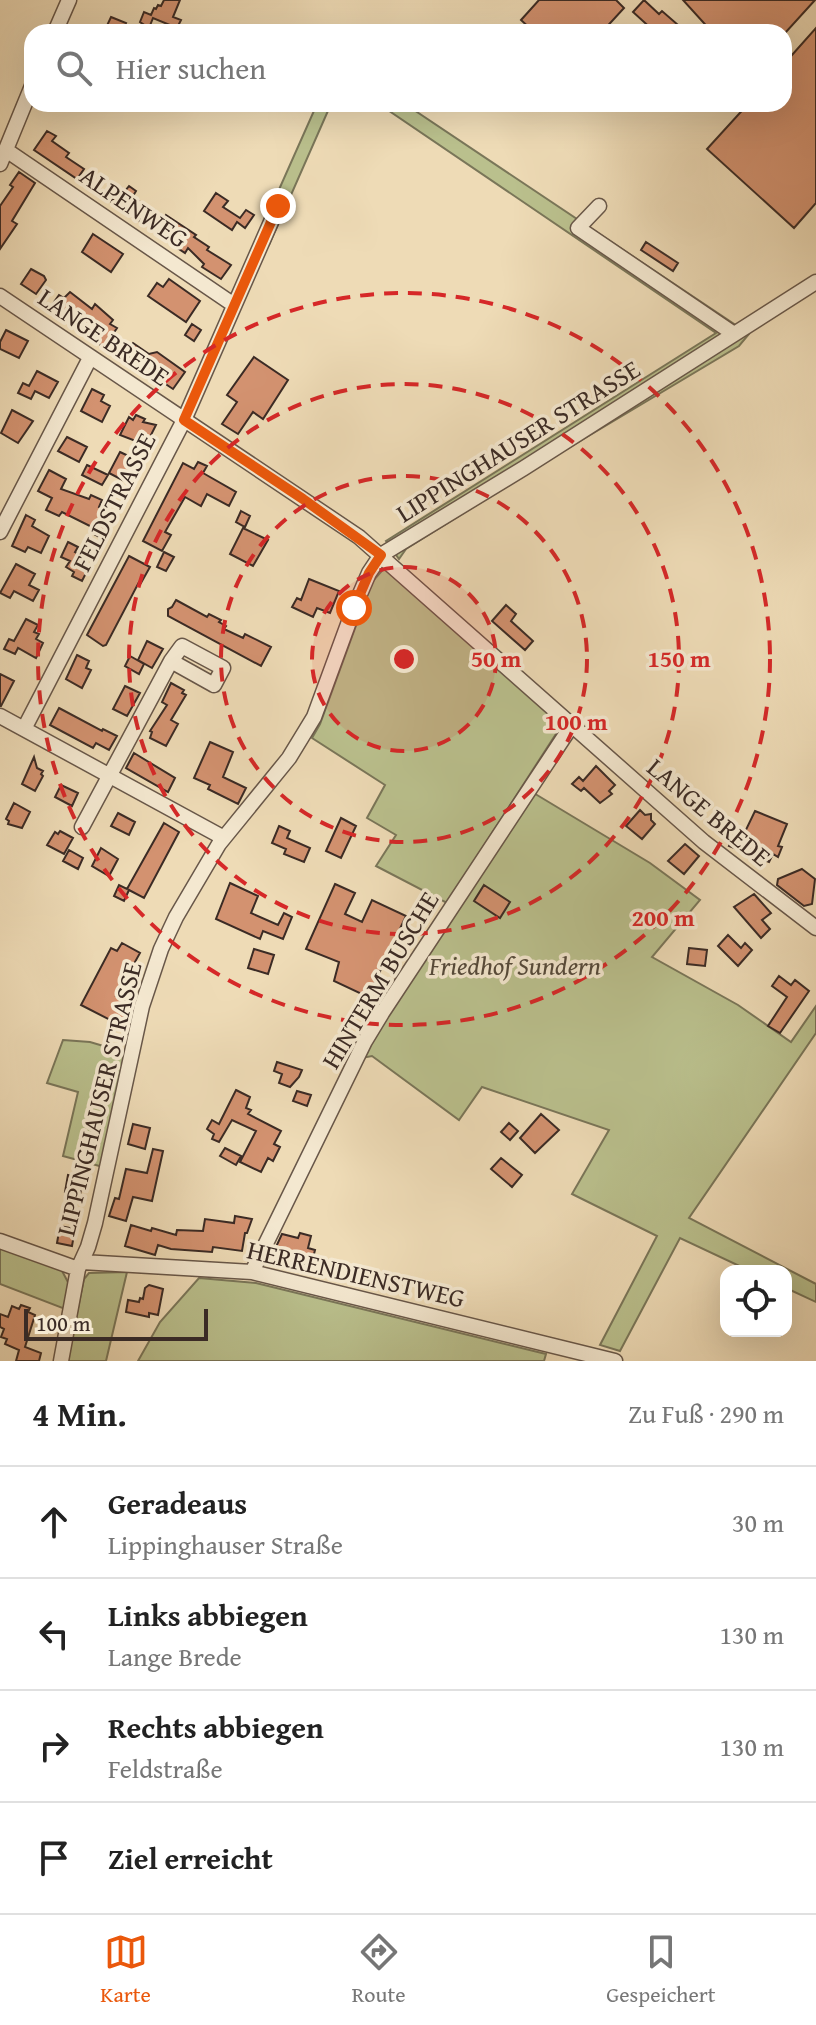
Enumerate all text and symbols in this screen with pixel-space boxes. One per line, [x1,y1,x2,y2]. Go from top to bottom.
search box [24,24,792,112]
icon: search [52,46,96,90]
text: Hier suchen [116,46,266,90]
street label: ALPENWEG [72,156,196,257]
route end [260,188,296,224]
street label: LANGE BREDE [31,278,178,395]
street label: LIPPINGHAUSER STRASSE [388,350,647,532]
street label: FELDSTRASSE [62,426,165,578]
route start [336,590,372,626]
text: 50 m [471,641,522,676]
text: 150 m [647,641,711,676]
centre of rings [390,645,418,673]
text: 100 m [544,704,608,739]
street label: LANGE BREDE [639,748,780,875]
street label: HINTERM BUSCHE [311,884,448,1076]
text: 200 m [631,900,695,935]
park label: Friedhof Sundern [428,946,601,985]
street label: LIPPINGHAUSER STRASSE [46,958,151,1240]
street label: HERRENDIENSTWEG [243,1230,469,1318]
map controls [720,1265,792,1337]
button: locate [720,1265,792,1337]
scale bar [24,1305,208,1341]
text: 100 m [36,1307,91,1339]
text: 4 Min. [32,1389,127,1438]
text: Zu Fuß · 290 m [628,1394,784,1433]
text: Geradeaus [108,1481,247,1525]
icon: ahead [32,1500,76,1544]
text: 30 m [732,1503,784,1542]
text: Lippinghauser Straße [108,1525,343,1564]
text: Links abbiegen [108,1593,308,1637]
icon: left [32,1612,76,1656]
text: 130 m [719,1615,784,1654]
text: Lange Brede [108,1637,242,1676]
text: Rechts abbiegen [108,1705,324,1749]
icon: right [32,1724,76,1768]
text: 130 m [719,1727,784,1766]
text: Feldstraße [108,1749,223,1788]
icon: arrive [32,1836,76,1880]
text: Ziel erreicht [108,1836,273,1880]
tab: Karte [100,1930,151,2010]
tab: Route [352,1930,406,2010]
tab: Gespeichert [606,1930,716,2010]

